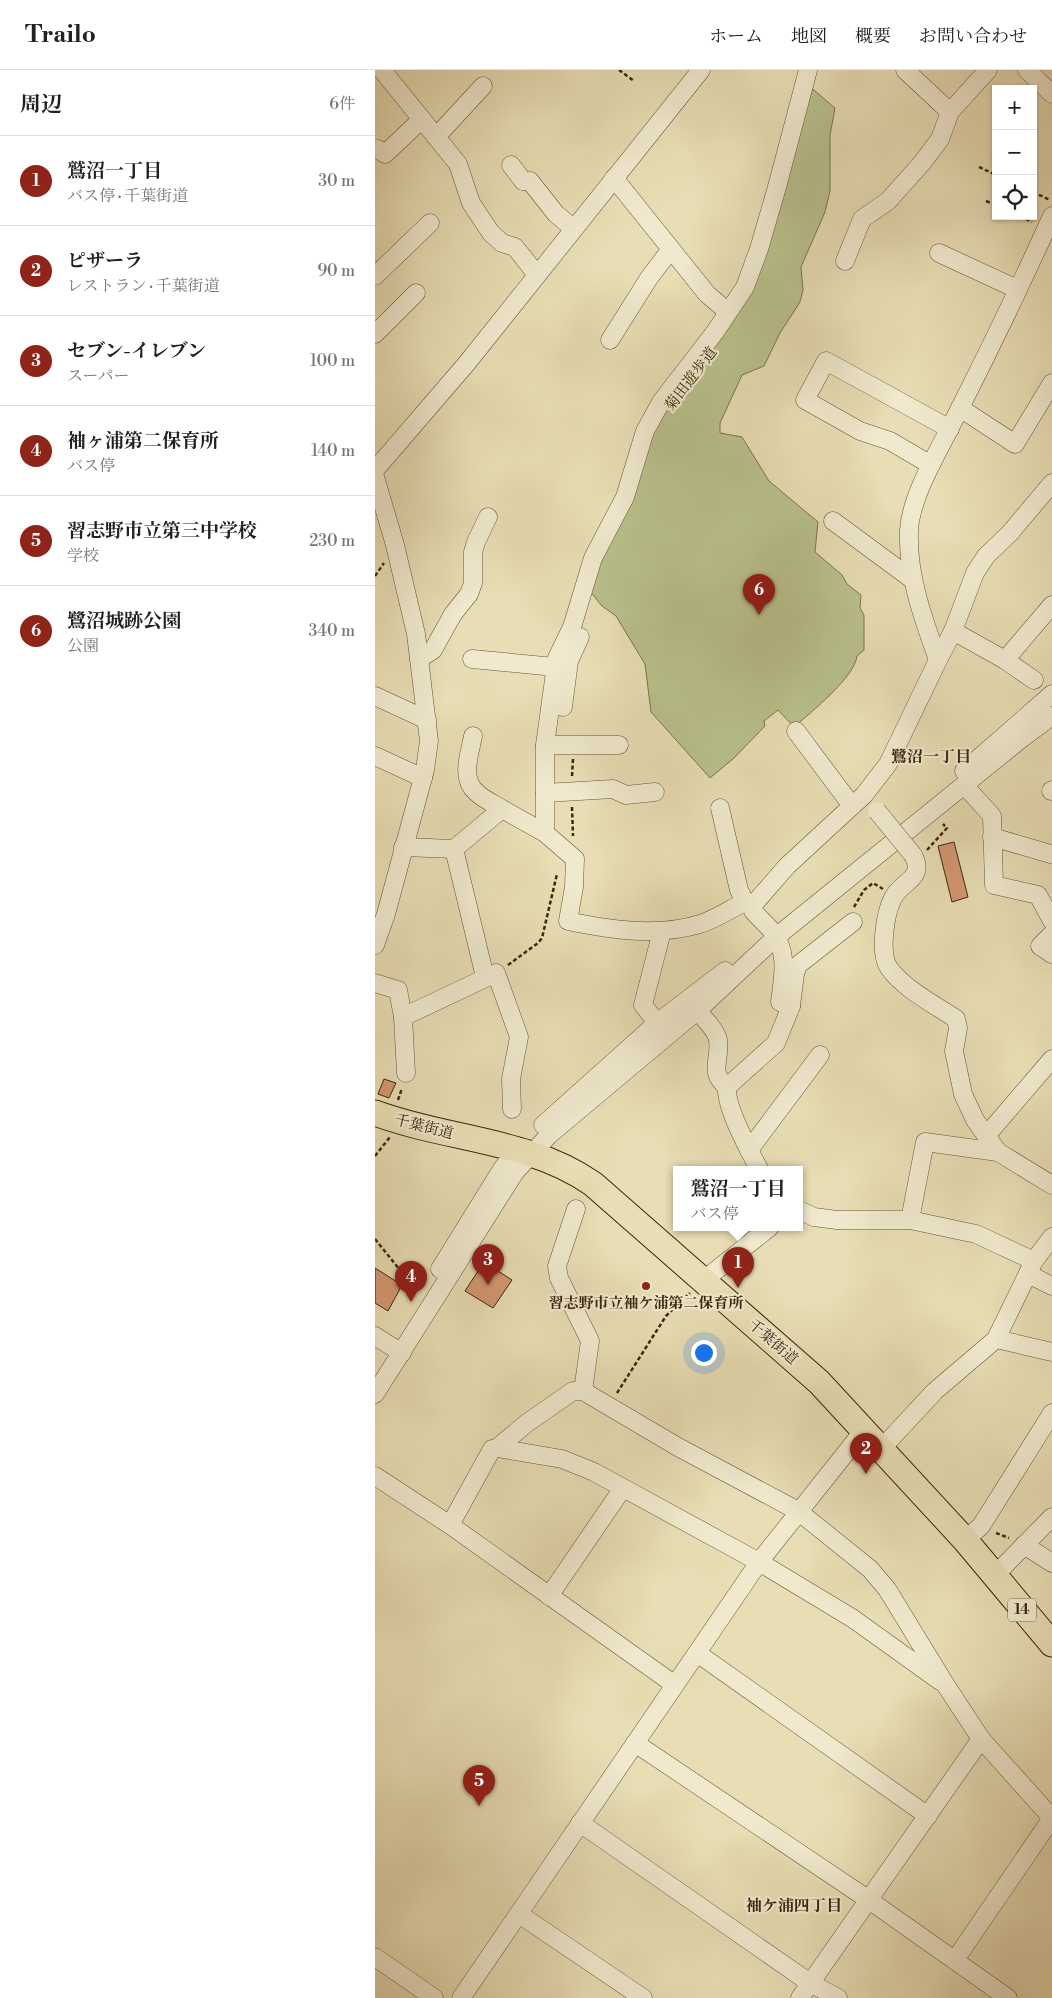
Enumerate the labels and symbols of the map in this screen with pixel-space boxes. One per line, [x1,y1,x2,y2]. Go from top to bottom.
street label: 菊田遊歩道 [661,343,721,415]
pin: 6 [743,574,775,615]
district label: 鷺沼一丁目 [891,747,971,767]
street label: 千葉街道 [393,1111,455,1143]
pin: 3 [472,1244,504,1285]
pin: 1 [722,1247,754,1288]
pin: 4 [395,1261,427,1302]
marker: 習志野市立袖ケ浦第二保育所 [640,1280,652,1292]
place label: 習志野市立袖ケ浦第二保育所 [548,1294,744,1313]
street label: 千葉街道 [744,1315,802,1369]
your location [691,1340,717,1366]
pin: 2 [850,1433,882,1474]
road number: 14 [1008,1598,1036,1622]
pin: 5 [463,1765,495,1806]
district label: 袖ケ浦四丁目 [746,1896,842,1916]

